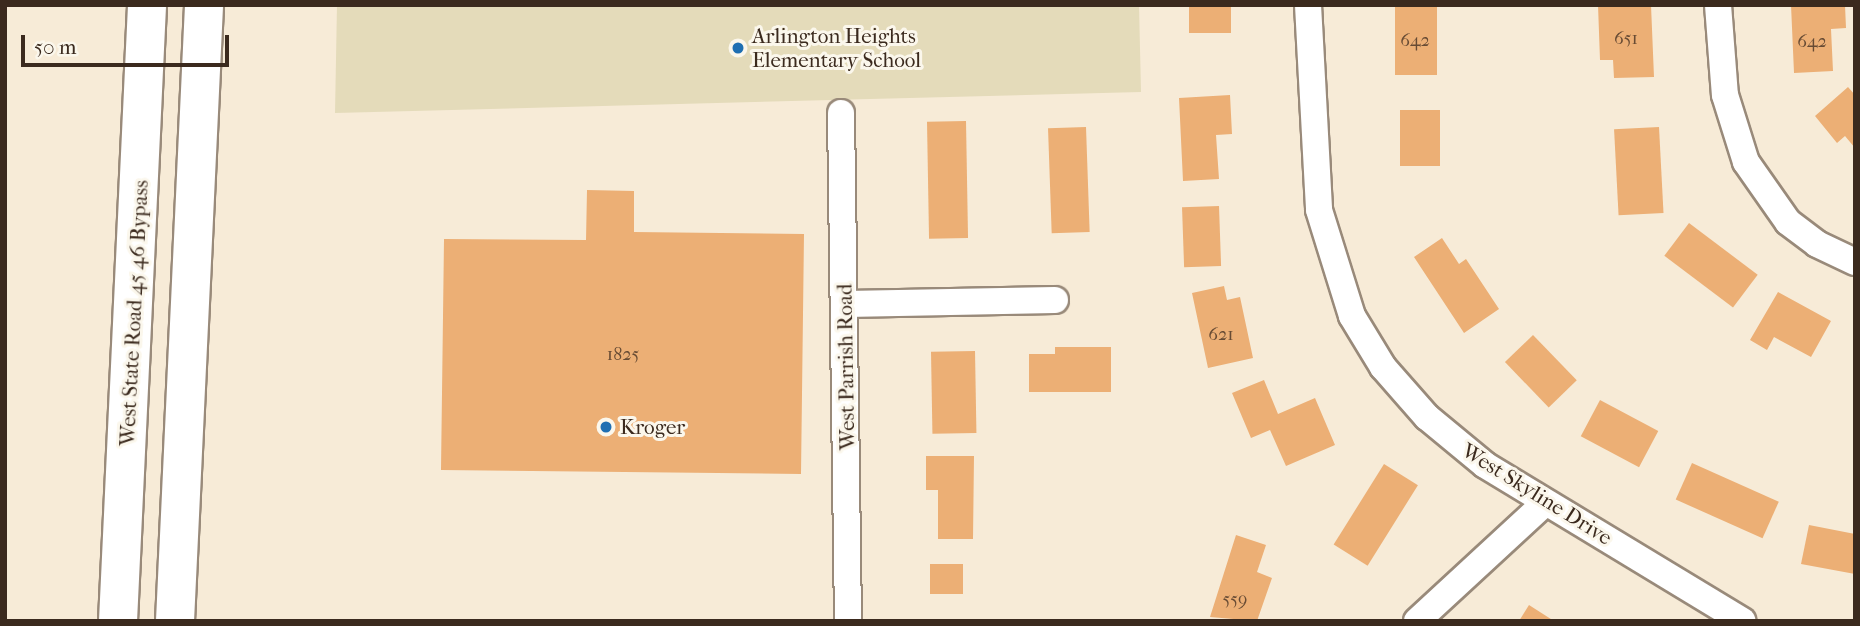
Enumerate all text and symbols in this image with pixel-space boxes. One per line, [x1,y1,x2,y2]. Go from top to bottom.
scale bar [24,21,233,65]
place label: Arlington Heights Elementary School [752,23,921,73]
house number: 651 [1614,28,1638,50]
house number: 642 [1400,30,1430,52]
house number: 642 [1797,31,1827,53]
text: 50 m [34,35,77,59]
marker: Arlington Heights Elementary School [730,40,746,56]
street label: West State Road 45 46 Bypass [114,179,154,447]
street label: West Parrish Road [832,284,860,450]
house number: 621 [1208,324,1234,346]
house number: 1825 [607,344,639,366]
place label: Kroger [620,414,685,440]
marker: Kroger [598,419,614,435]
street label: West Skyline Drive [1457,438,1617,550]
house number: 559 [1223,589,1247,611]

